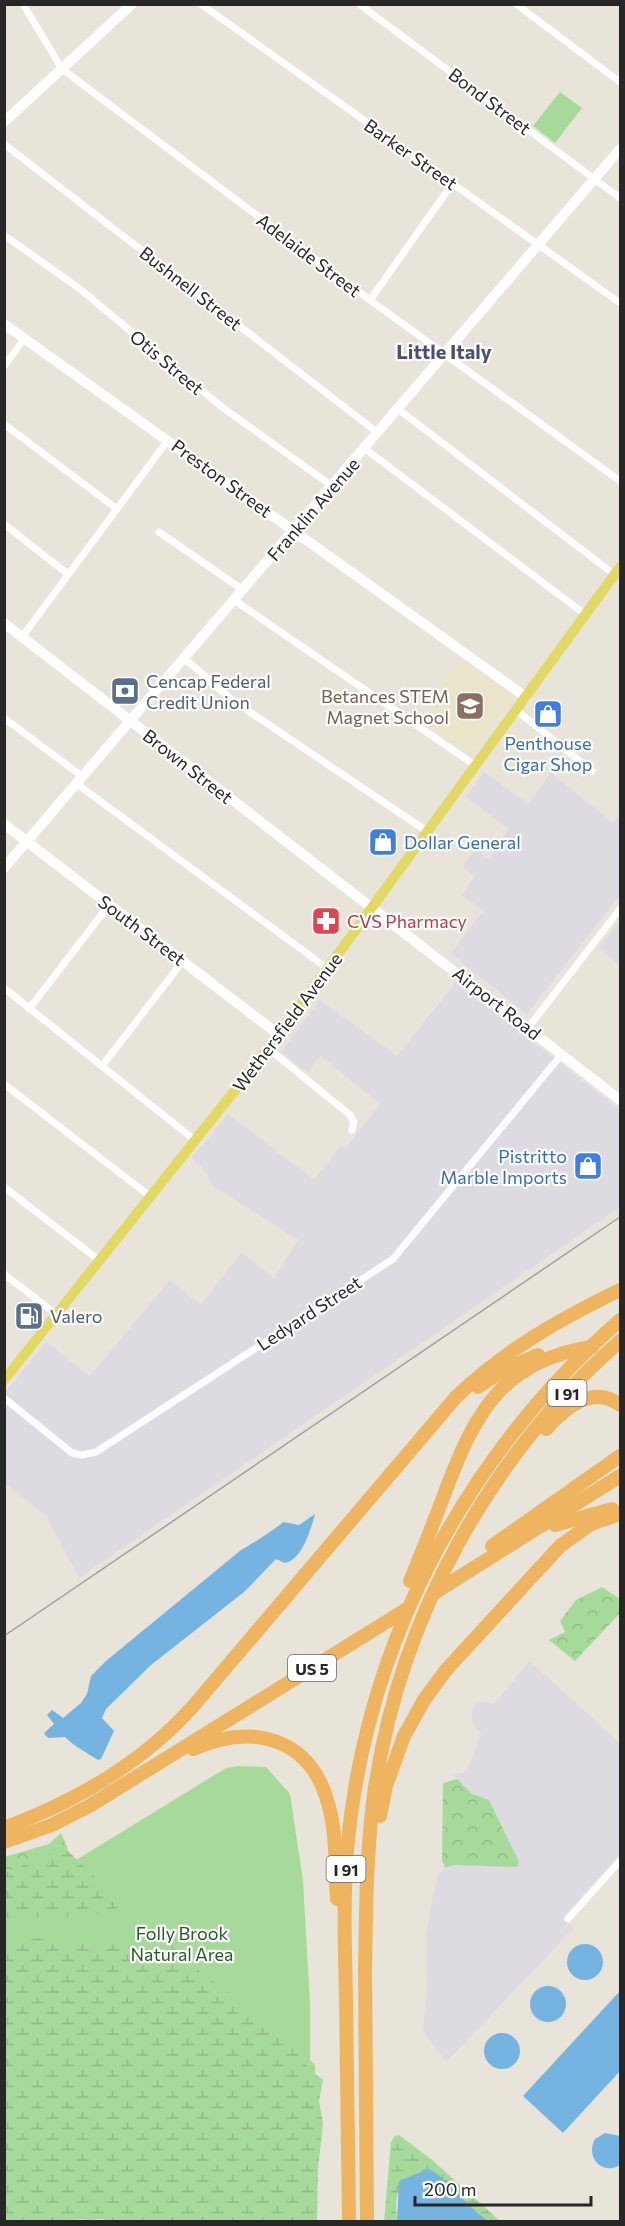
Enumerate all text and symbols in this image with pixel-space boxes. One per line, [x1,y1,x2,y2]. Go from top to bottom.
street label: Bond Street [444,63,536,139]
street label: Barker Street [360,114,462,194]
street label: Adelaide Street [253,209,365,301]
street label: Bushnell Street [136,241,246,335]
street label: Otis Street [126,325,208,399]
district label: Little Italy [396,339,492,363]
street label: Preston Street [168,434,276,522]
street label: Franklin Avenue [262,453,364,565]
place label: Cencap Federal Credit Union [146,670,271,713]
bank icon: Cencap Federal Credit Union [109,675,141,707]
place label: Betances STEM Magnet School [321,685,449,728]
school or university icon: Betances STEM Magnet School [454,690,486,722]
shop icon: Penthouse Cigar Shop [532,698,564,730]
street label: Brown Street [139,724,237,808]
place label: Penthouse Cigar Shop [504,732,592,775]
shop icon: Dollar General [367,826,399,858]
place label: Dollar General [404,831,521,853]
street label: South Street [94,890,190,970]
pharmacy icon: CVS Pharmacy [310,905,342,937]
place label: CVS Pharmacy [347,910,467,932]
street label: Wethersfield Avenue [228,948,346,1096]
street label: Airport Road [449,962,545,1044]
place label: Pistritto Marble Imports [440,1145,567,1188]
shop icon: Pistritto Marble Imports [572,1150,604,1182]
street label: Ledyard Street [253,1271,365,1355]
fuel station icon: Valero [13,1300,45,1332]
place label: Valero [50,1305,103,1327]
road number: I 91 [548,1380,586,1406]
road number: US 5 [288,1655,336,1681]
road number: I 91 [326,1856,366,1882]
park label: Folly Brook Natural Area [130,1922,234,1965]
scale bar [415,2169,590,2207]
text: 200 m [424,2178,477,2200]

